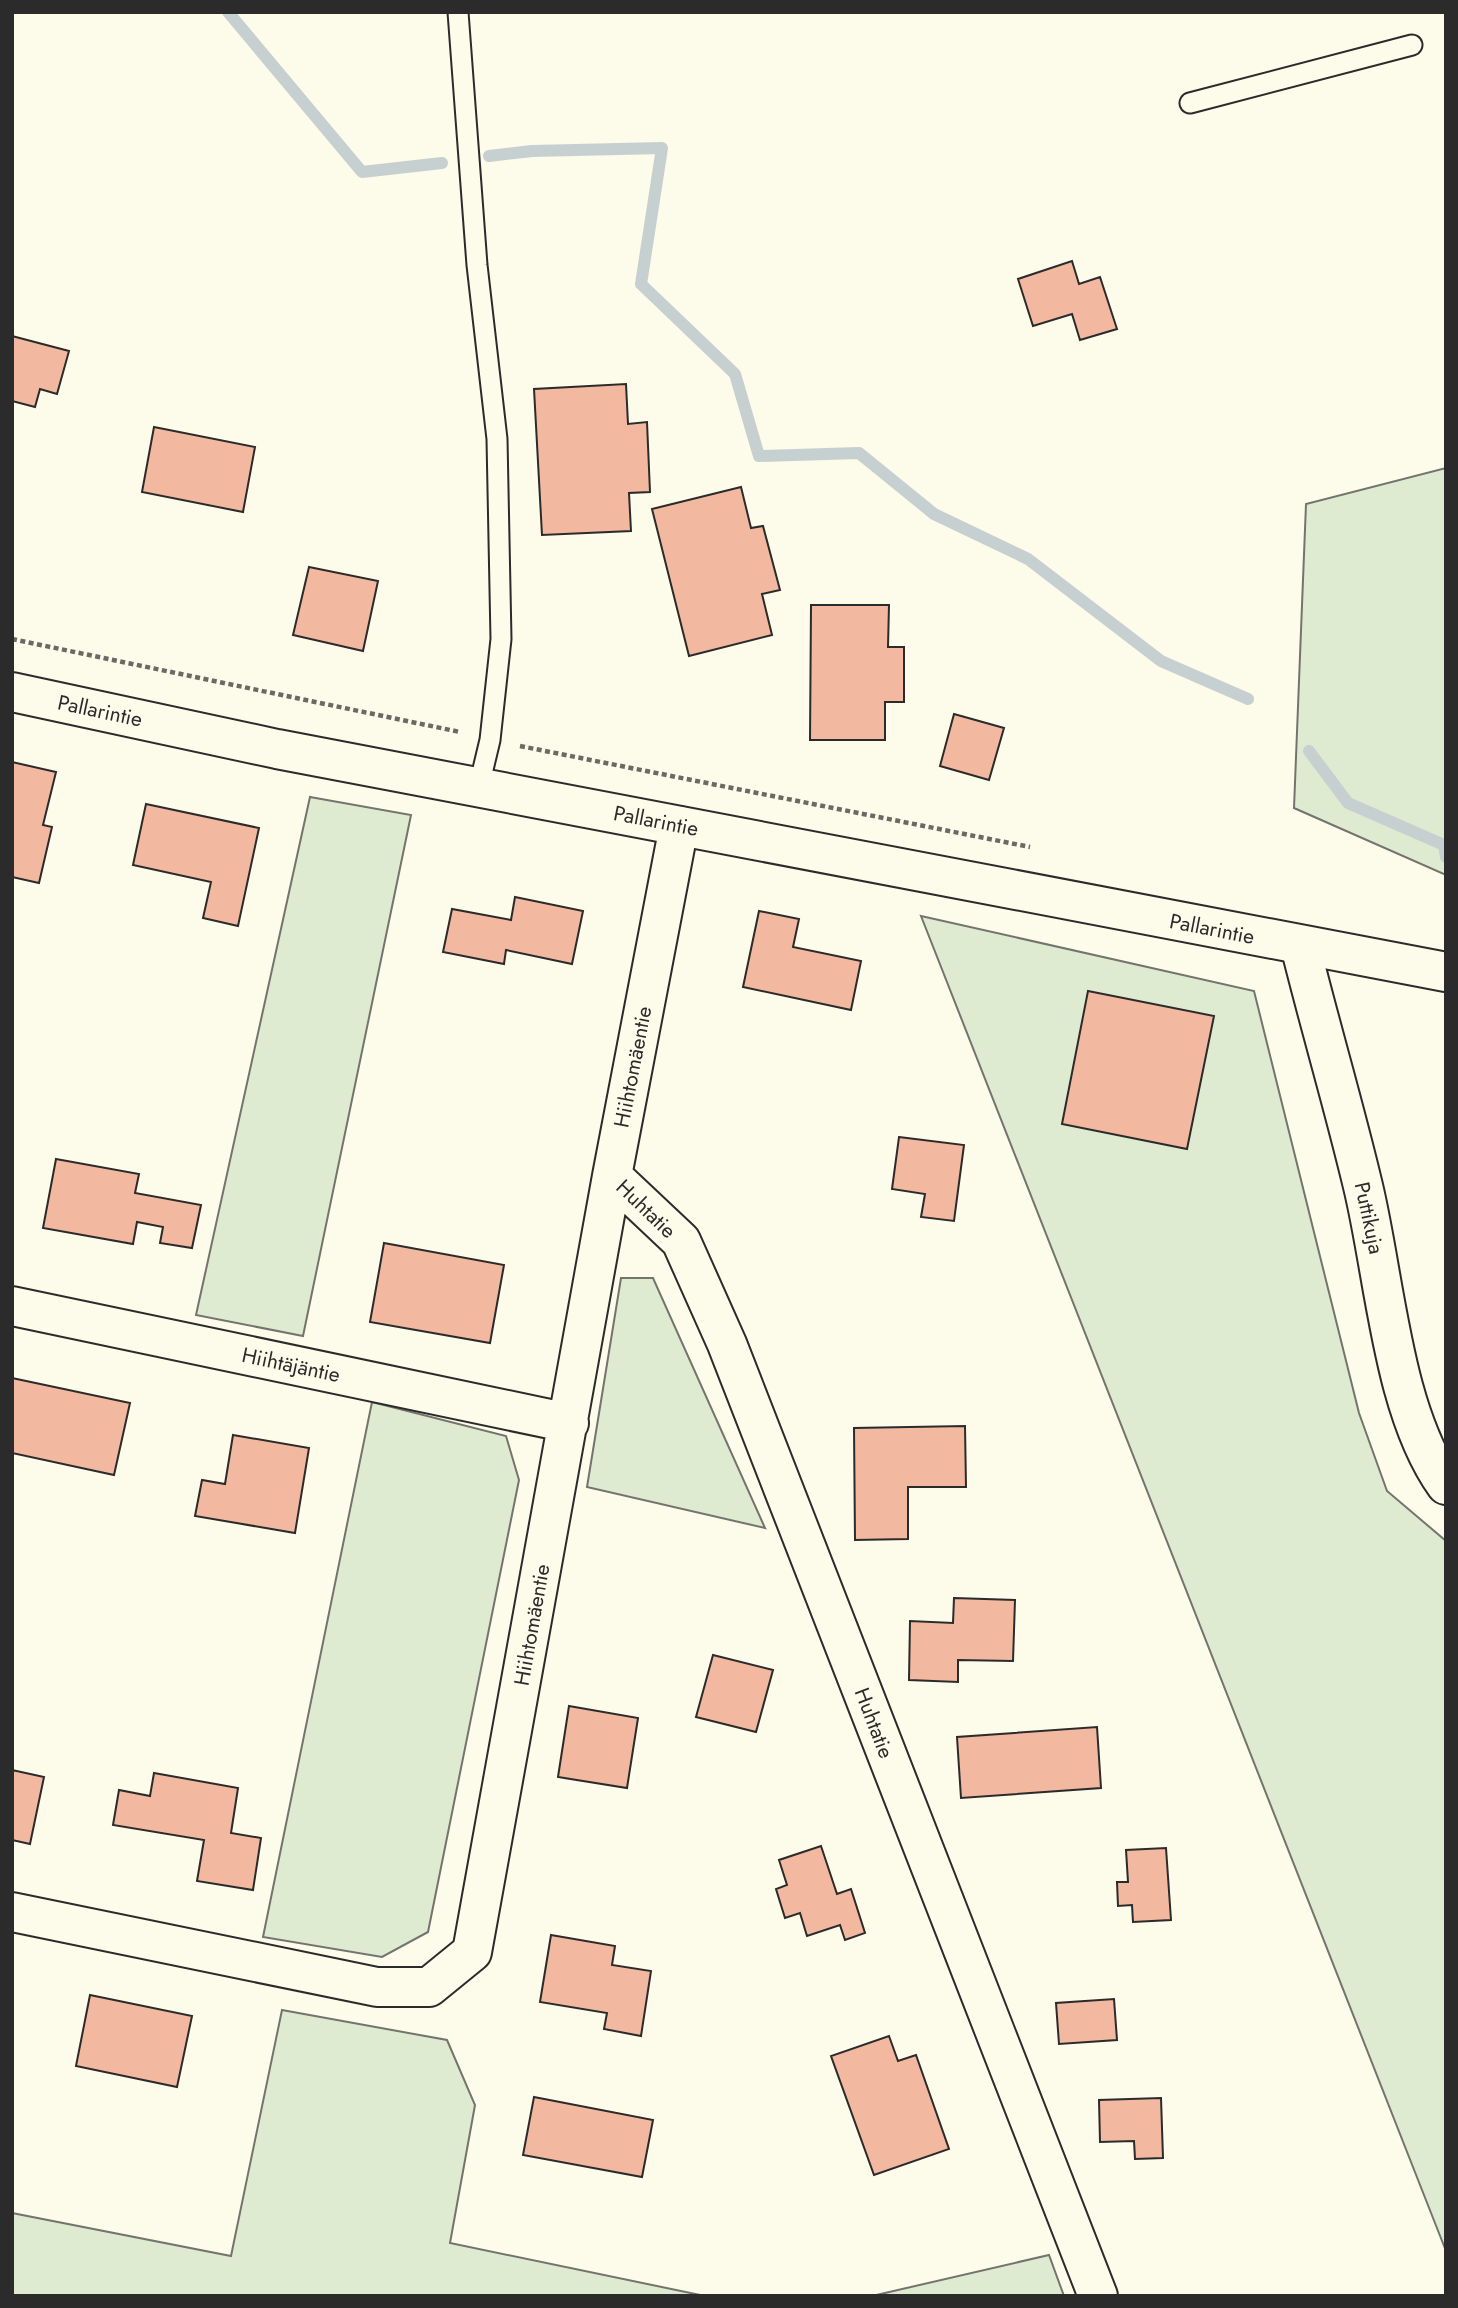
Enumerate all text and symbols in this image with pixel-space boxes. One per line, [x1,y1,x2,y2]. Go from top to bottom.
street label: Pallarintie [55,687,145,735]
street label: Pallarintie [611,798,701,844]
street label: Pallarintie [1167,906,1257,952]
street label: Hiihtomäentie [607,1003,660,1130]
street label: Huhtatie [609,1173,683,1245]
street label: Puttikuja [1347,1179,1391,1257]
street label: Hiihtäjäntie [239,1340,343,1390]
street label: Hiihtomäentie [507,1562,557,1688]
street label: Huhtatie [847,1683,901,1763]

